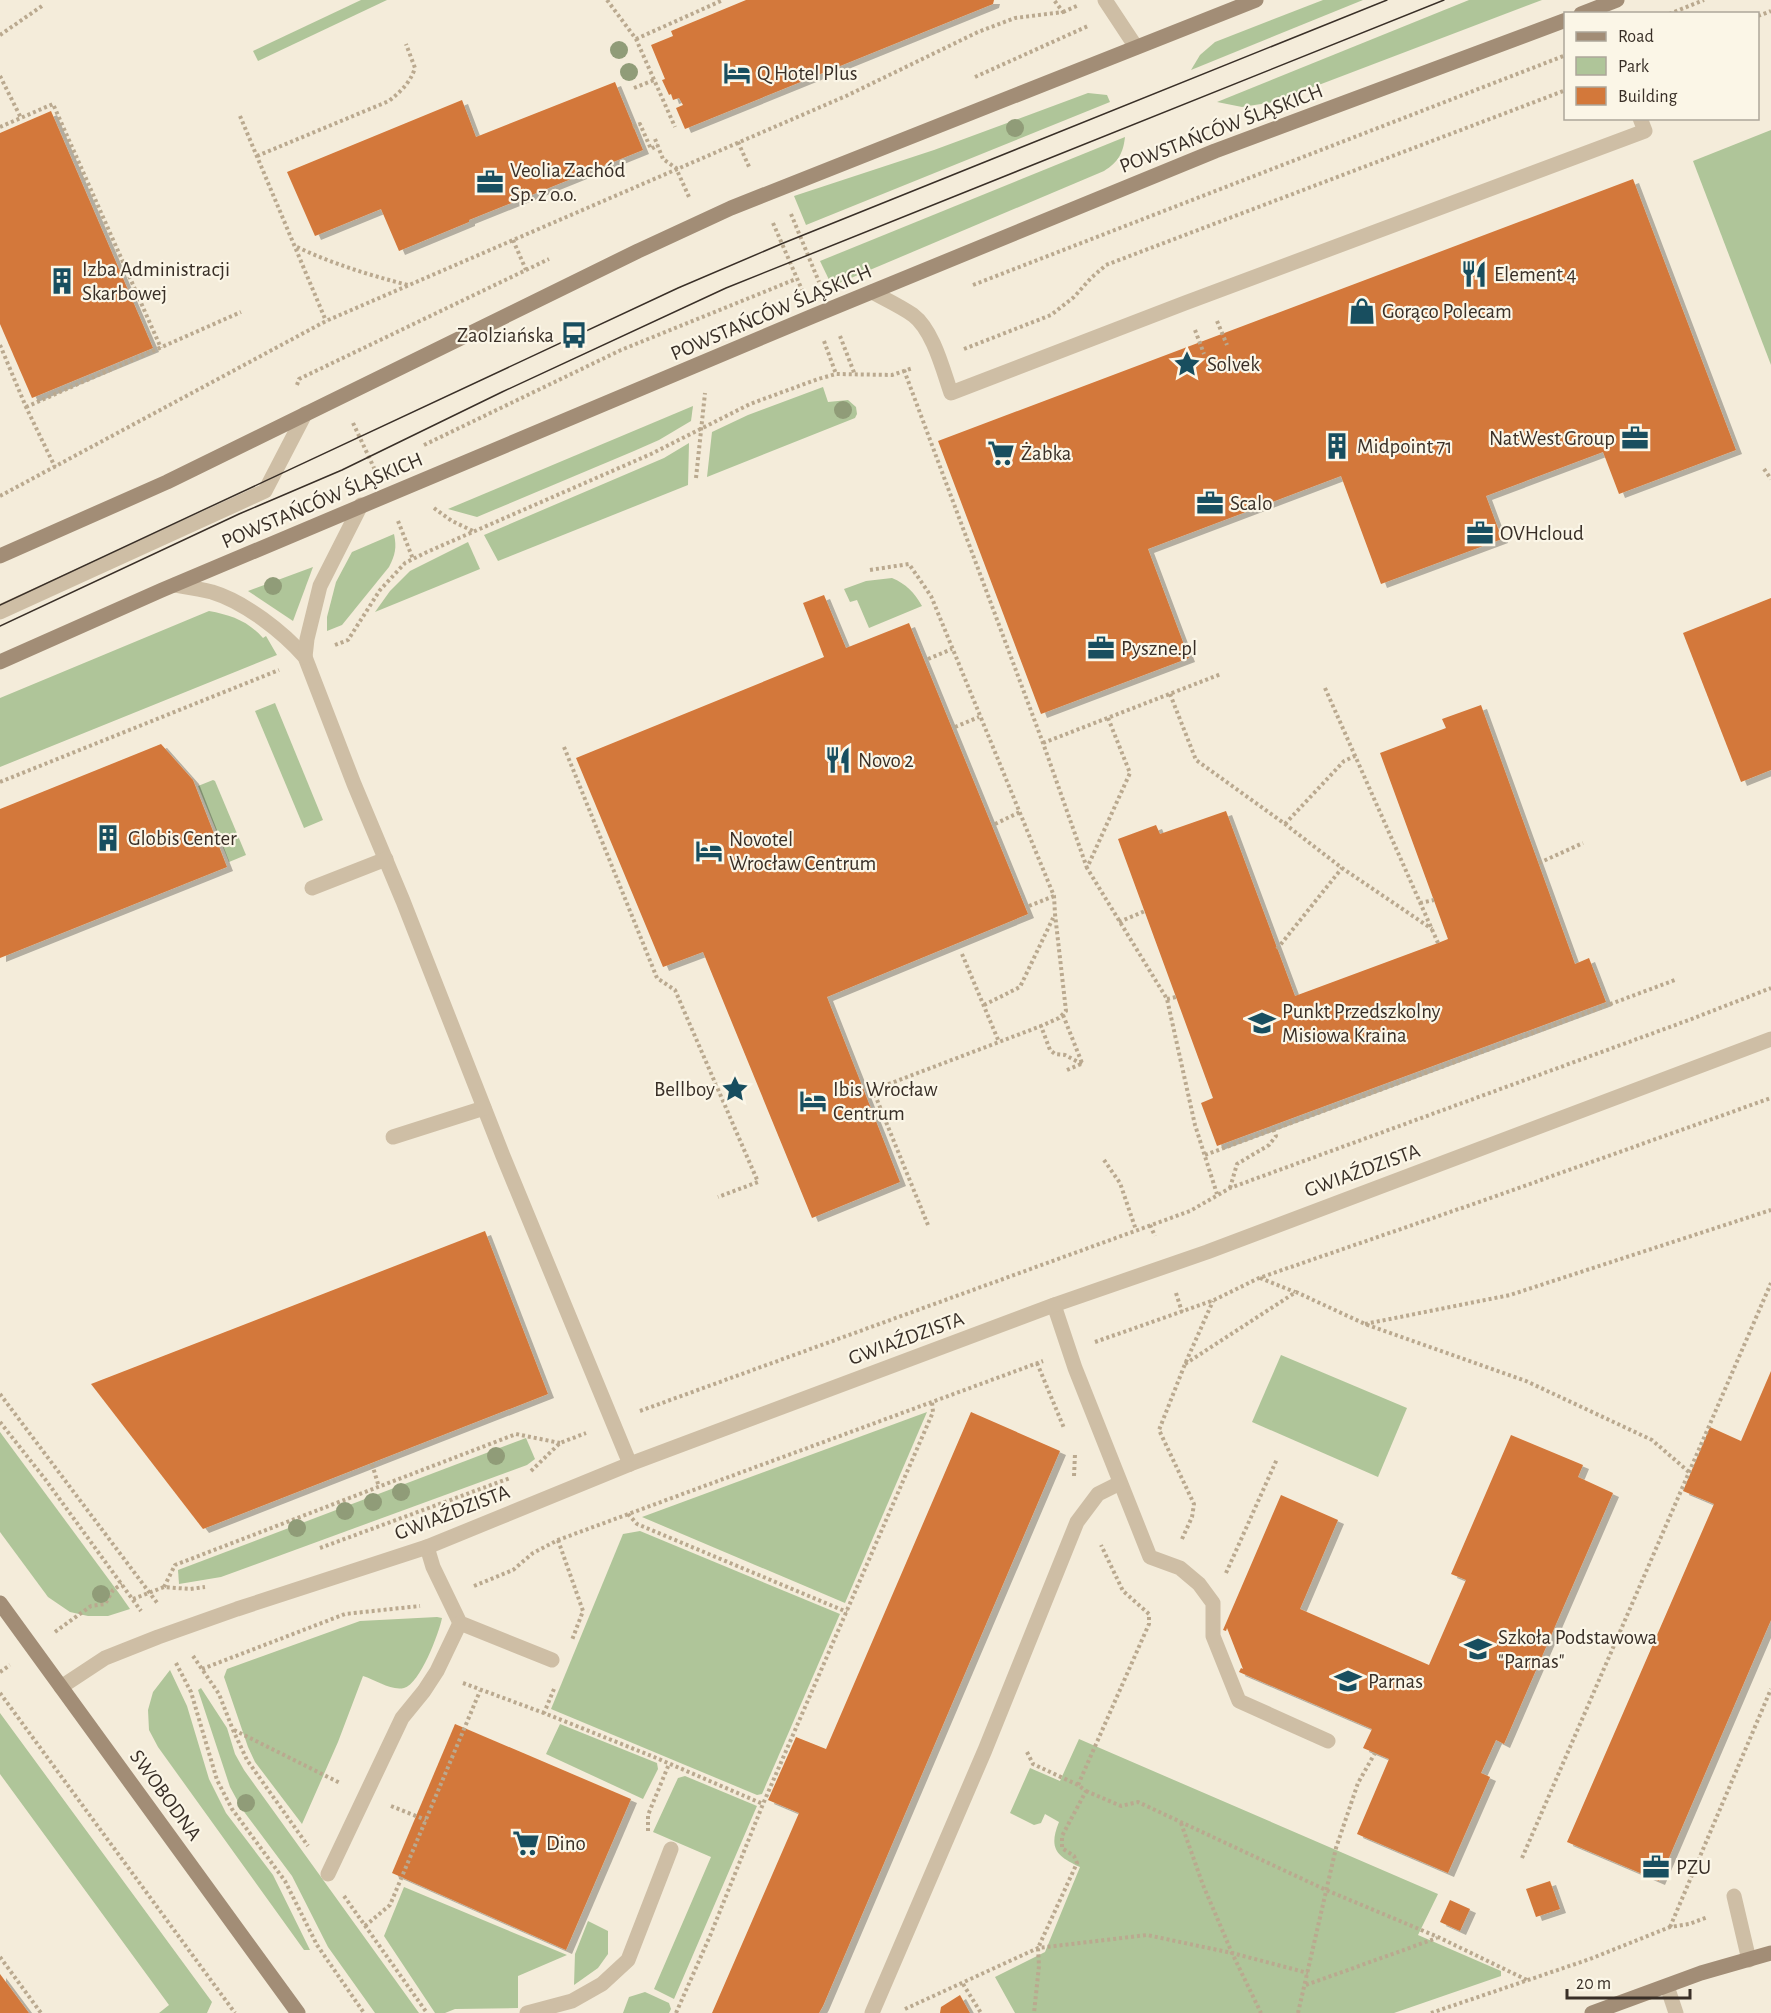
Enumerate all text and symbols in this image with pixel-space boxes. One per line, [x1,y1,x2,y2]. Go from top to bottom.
legend [1564,12,1759,120]
text: Road [1618,28,1654,46]
hotel icon: Q Hotel Plus [722,58,752,88]
text: Park [1618,58,1650,76]
place label: Q Hotel Plus [757,63,857,84]
street label: POWSTAŃCÓW ŚLĄSKICH [1115,77,1326,177]
text: Building [1618,88,1678,106]
place label: Veolia Zachód Sp. z o.o. [510,160,625,205]
office icon: Veolia Zachód Sp. z o.o. [475,167,505,197]
street label: POWSTAŃCÓW ŚLĄSKICH [666,258,875,364]
place label: Izba Administracji Skarbowej [82,259,230,304]
restaurant icon: Element 4 [1459,259,1489,289]
place label: Element 4 [1494,264,1577,285]
building icon: Izba Administracji Skarbowej [47,266,77,296]
shop icon: Gorąco Polecam [1347,296,1377,326]
place label: Gorąco Polecam [1382,301,1512,322]
bus stop icon: Zaolziańska [559,320,589,350]
place label: Zaolziańska [457,325,554,346]
place icon: Solvek [1172,349,1202,379]
place label: Solvek [1207,354,1260,375]
office icon: NatWest Group [1620,423,1650,453]
place label: NatWest Group [1489,428,1615,449]
building icon: Midpoint 71 [1322,431,1352,461]
place label: Midpoint 71 [1357,436,1453,457]
supermarket icon: Żabka [986,438,1016,468]
place label: Żabka [1021,442,1072,464]
street label: POWSTAŃCÓW ŚLĄSKICH [217,446,426,552]
office icon: Scalo [1195,488,1225,518]
place label: Scalo [1230,493,1273,514]
office icon: OVHcloud [1465,518,1495,548]
place label: OVHcloud [1500,523,1584,544]
office icon: Pyszne.pl [1086,633,1116,663]
place label: Pyszne.pl [1121,638,1197,659]
restaurant icon: Novo 2 [823,745,853,775]
place label: Novo 2 [858,750,914,771]
building icon: Globis Center [93,823,123,853]
place label: Globis Center [128,828,237,849]
place label: Novotel Wrocław Centrum [729,829,876,874]
hotel icon: Novotel Wrocław Centrum [694,836,724,866]
place label: Punkt Przedszkolny Misiowa Kraina [1282,1001,1441,1046]
school or university icon: Punkt Przedszkolny Misiowa Kraina [1247,1008,1277,1038]
place icon: Bellboy [720,1074,750,1104]
place label: Bellboy [654,1079,715,1100]
place label: Ibis Wrocław Centrum [833,1079,938,1124]
hotel icon: Ibis Wrocław Centrum [798,1086,828,1116]
street label: GWIAŹDZISTA [1301,1138,1423,1201]
street label: GWIAŹDZISTA [845,1306,967,1369]
street label: GWIAŹDZISTA [391,1479,513,1544]
place label: Szkoła Podstawowa "Parnas" [1498,1627,1658,1672]
school or university icon: Szkoła Podstawowa "Parnas" [1463,1634,1493,1664]
school or university icon: Parnas [1333,1666,1363,1696]
place label: Parnas [1368,1671,1423,1692]
street label: SWOBODNA [126,1746,205,1844]
supermarket icon: Dino [511,1828,541,1858]
place label: Dino [546,1833,586,1854]
office icon: PZU [1641,1852,1671,1882]
place label: PZU [1676,1857,1711,1878]
scale bar [1567,1962,1690,2000]
text: 20 m [1576,1975,1611,1993]

